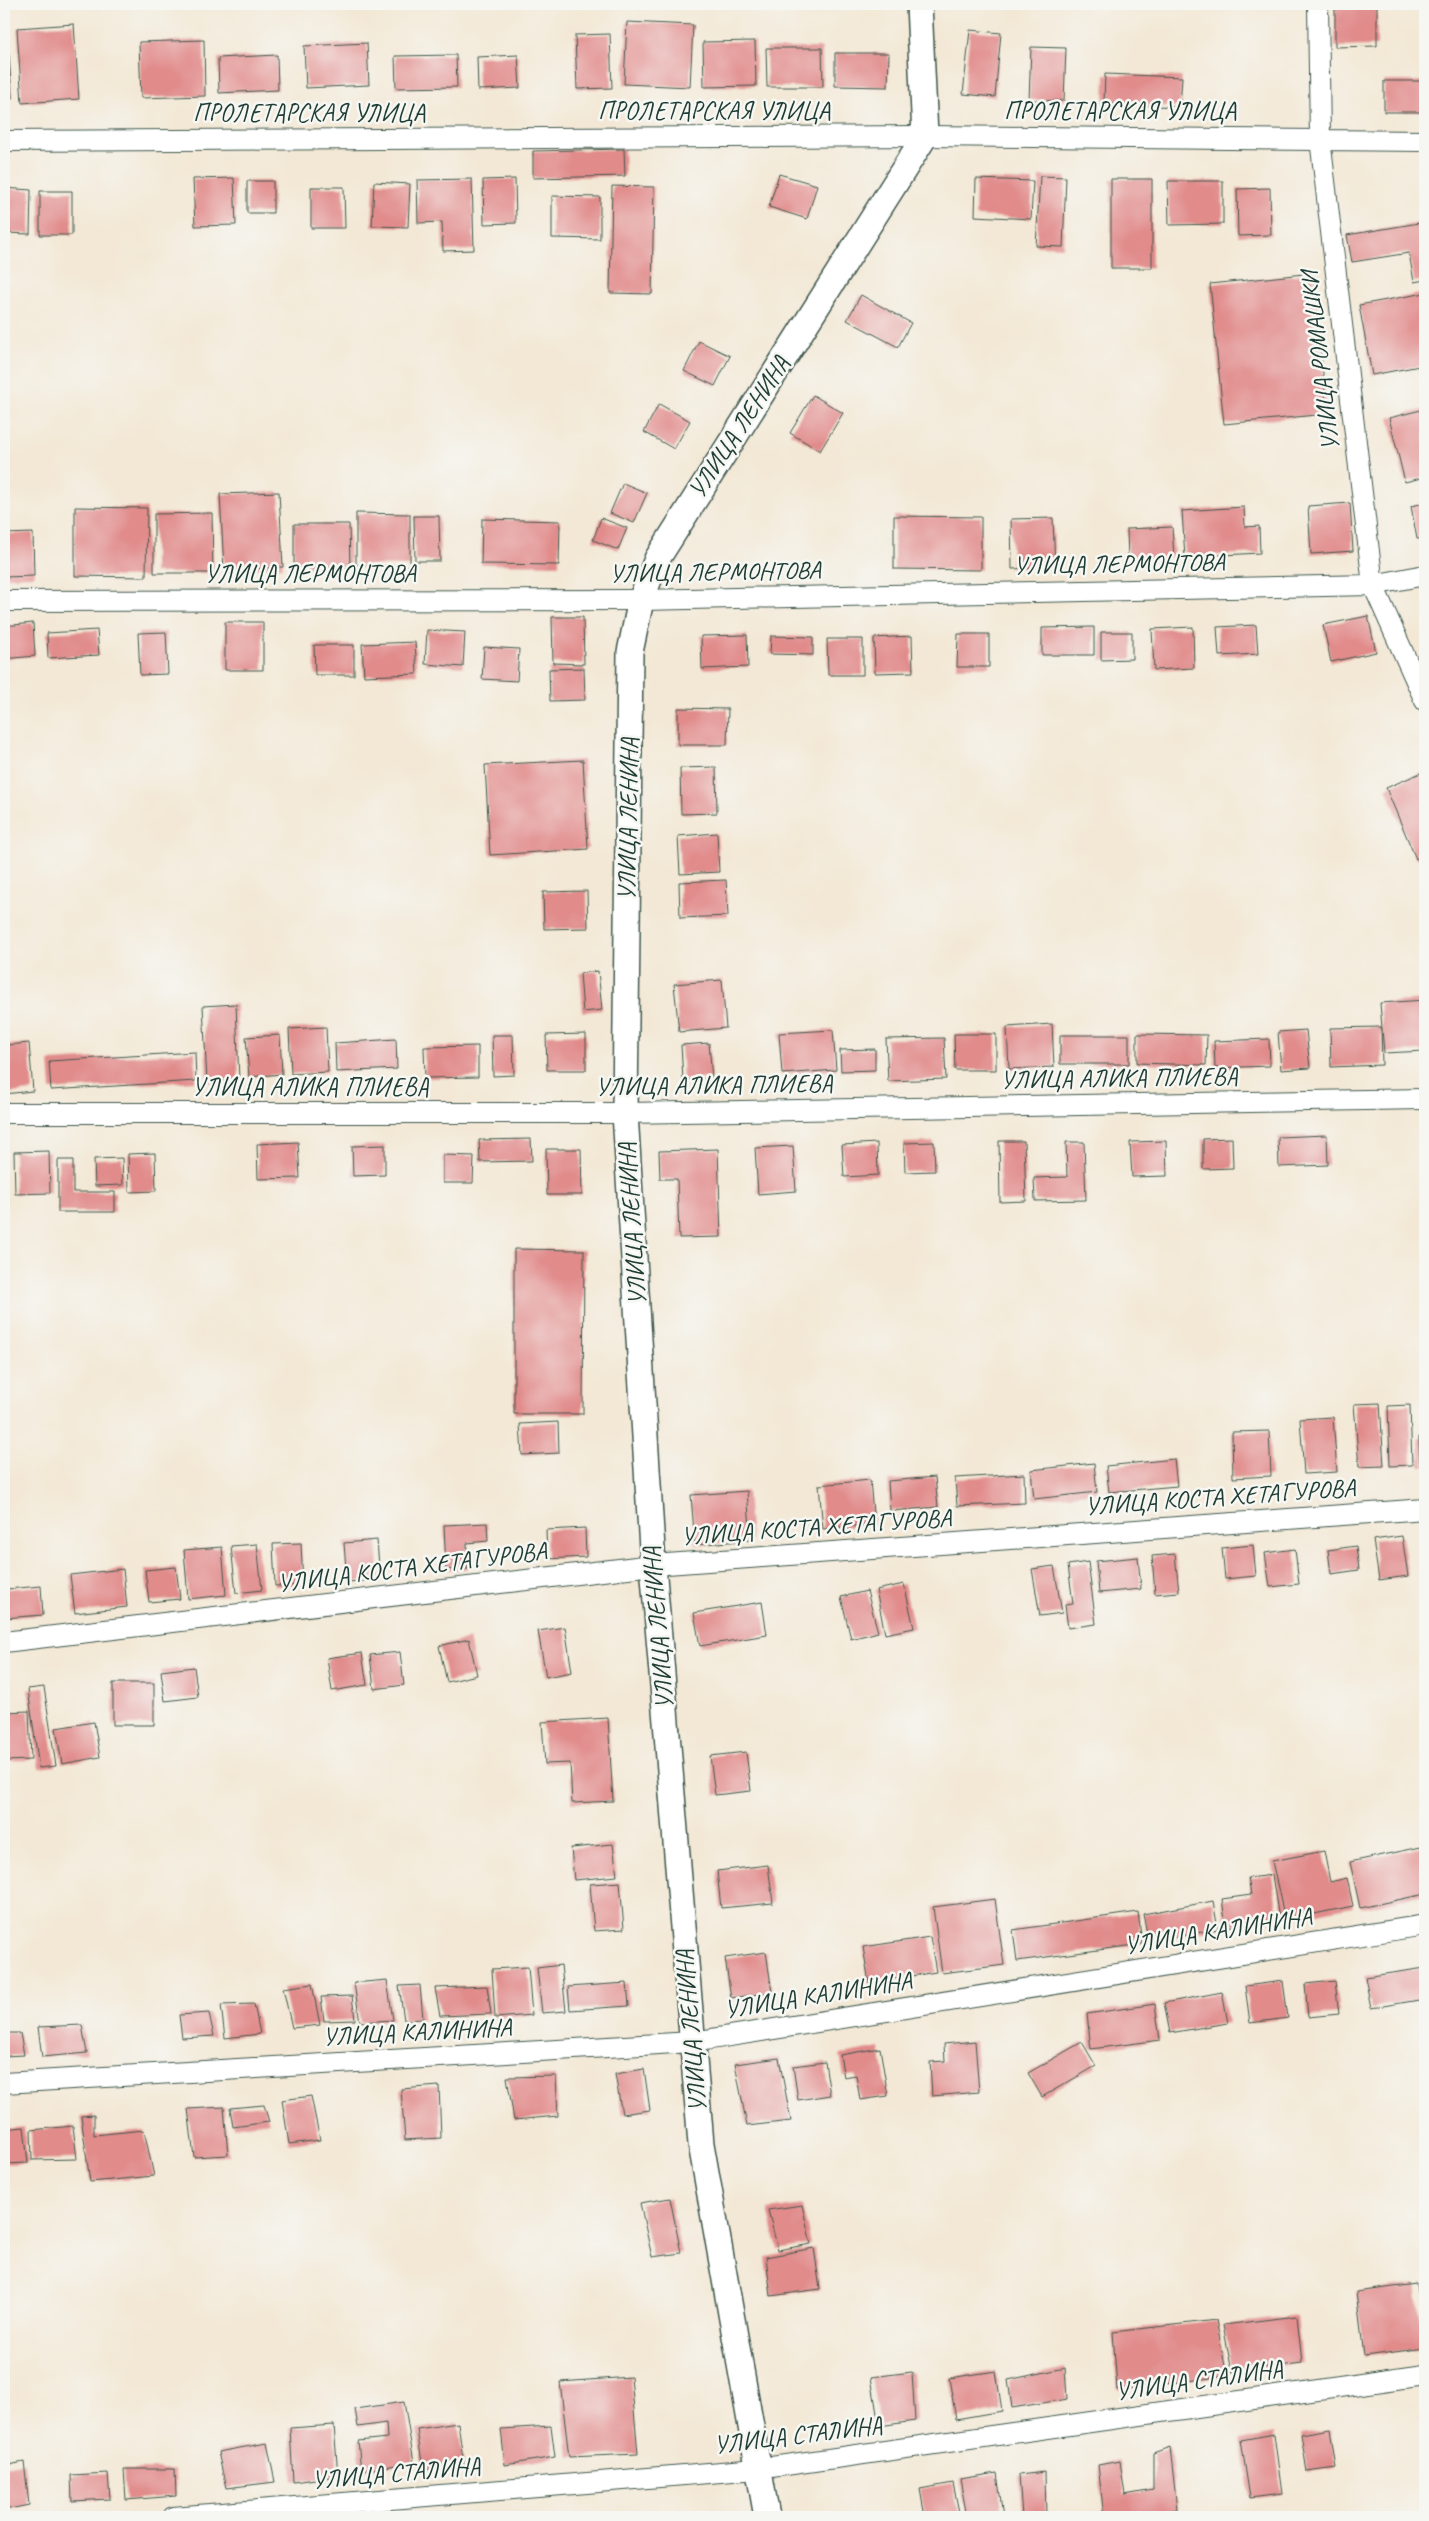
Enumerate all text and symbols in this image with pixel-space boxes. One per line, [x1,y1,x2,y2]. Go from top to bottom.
street label: ПРОЛЕТАРСКАЯ УЛИЦА [598,95,831,127]
street label: ПРОЛЕТАРСКАЯ УЛИЦА [1004,95,1237,127]
street label: ПРОЛЕТАРСКАЯ УЛИЦА [193,97,426,129]
street label: УЛИЦА РОМАШКИ [1293,265,1347,452]
street label: УЛИЦА ЛЕНИНА [681,350,797,504]
street label: УЛИЦА ЛЕРМОНТОВА [1013,546,1226,582]
street label: УЛИЦА ЛЕРМОНТОВА [609,554,822,590]
street label: УЛИЦА ЛЕРМОНТОВА [204,558,417,590]
street label: УЛИЦА ЛЕНИНА [611,737,645,901]
street label: УЛИЦА АЛИКА ПЛИЕВА [1000,1060,1238,1096]
street label: УЛИЦА АЛИКА ПЛИЕВА [595,1067,833,1103]
street label: УЛИЦА АЛИКА ПЛИЕВА [191,1071,429,1103]
street label: УЛИЦА ЛЕНИНА [610,1141,654,1306]
street label: УЛИЦА КОСТА ХЕТАГУРОВА [1084,1471,1358,1522]
street label: УЛИЦА КОСТА ХЕТАГУРОВА [680,1501,954,1552]
street label: УЛИЦА КОСТА ХЕТАГУРОВА [276,1534,550,1599]
street label: УЛИЦА ЛЕНИНА [635,1545,681,1711]
street label: УЛИЦА КАЛИНИНА [1122,1900,1315,1962]
street label: УЛИЦА ЛЕНИНА [668,1948,714,2114]
street label: УЛИЦА КАЛИНИНА [722,1964,915,2026]
street label: УЛИЦА КАЛИНИНА [322,2011,514,2053]
street label: УЛИЦА СТАЛИНА [1113,2352,1285,2408]
street label: УЛИЦА СТАЛИНА [712,2409,884,2461]
street label: УЛИЦА СТАЛИНА [310,2450,482,2496]

